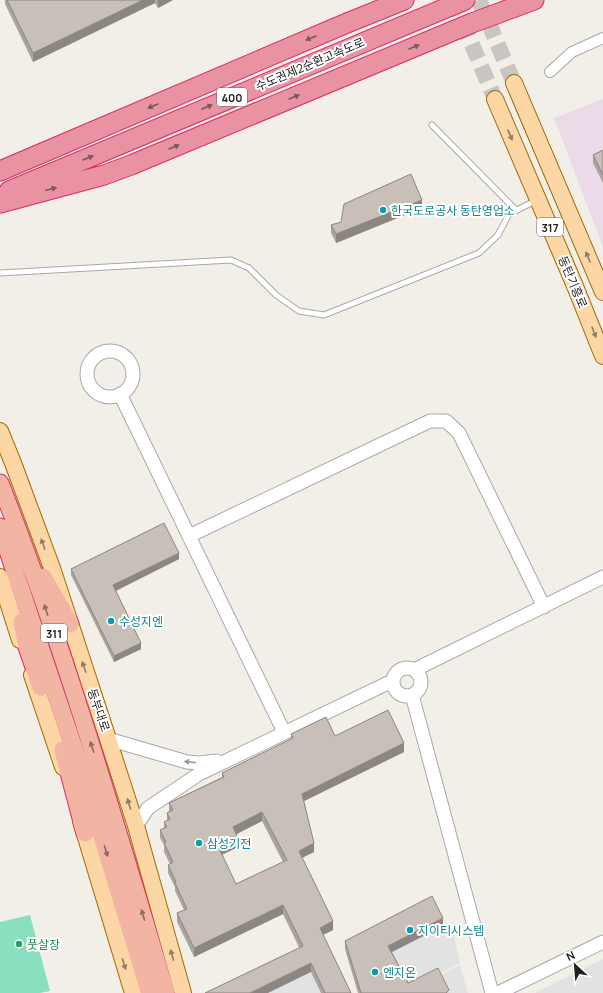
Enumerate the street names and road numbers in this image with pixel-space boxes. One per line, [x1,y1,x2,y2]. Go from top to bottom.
street label: 수도권제2순환고속도로 [253,33,367,95]
road number: 400 [217,88,247,106]
road number: 317 [537,218,563,236]
street label: 동탄기흥로 [554,253,592,311]
road number: 311 [41,624,67,642]
street label: 동부대로 [84,686,114,734]

